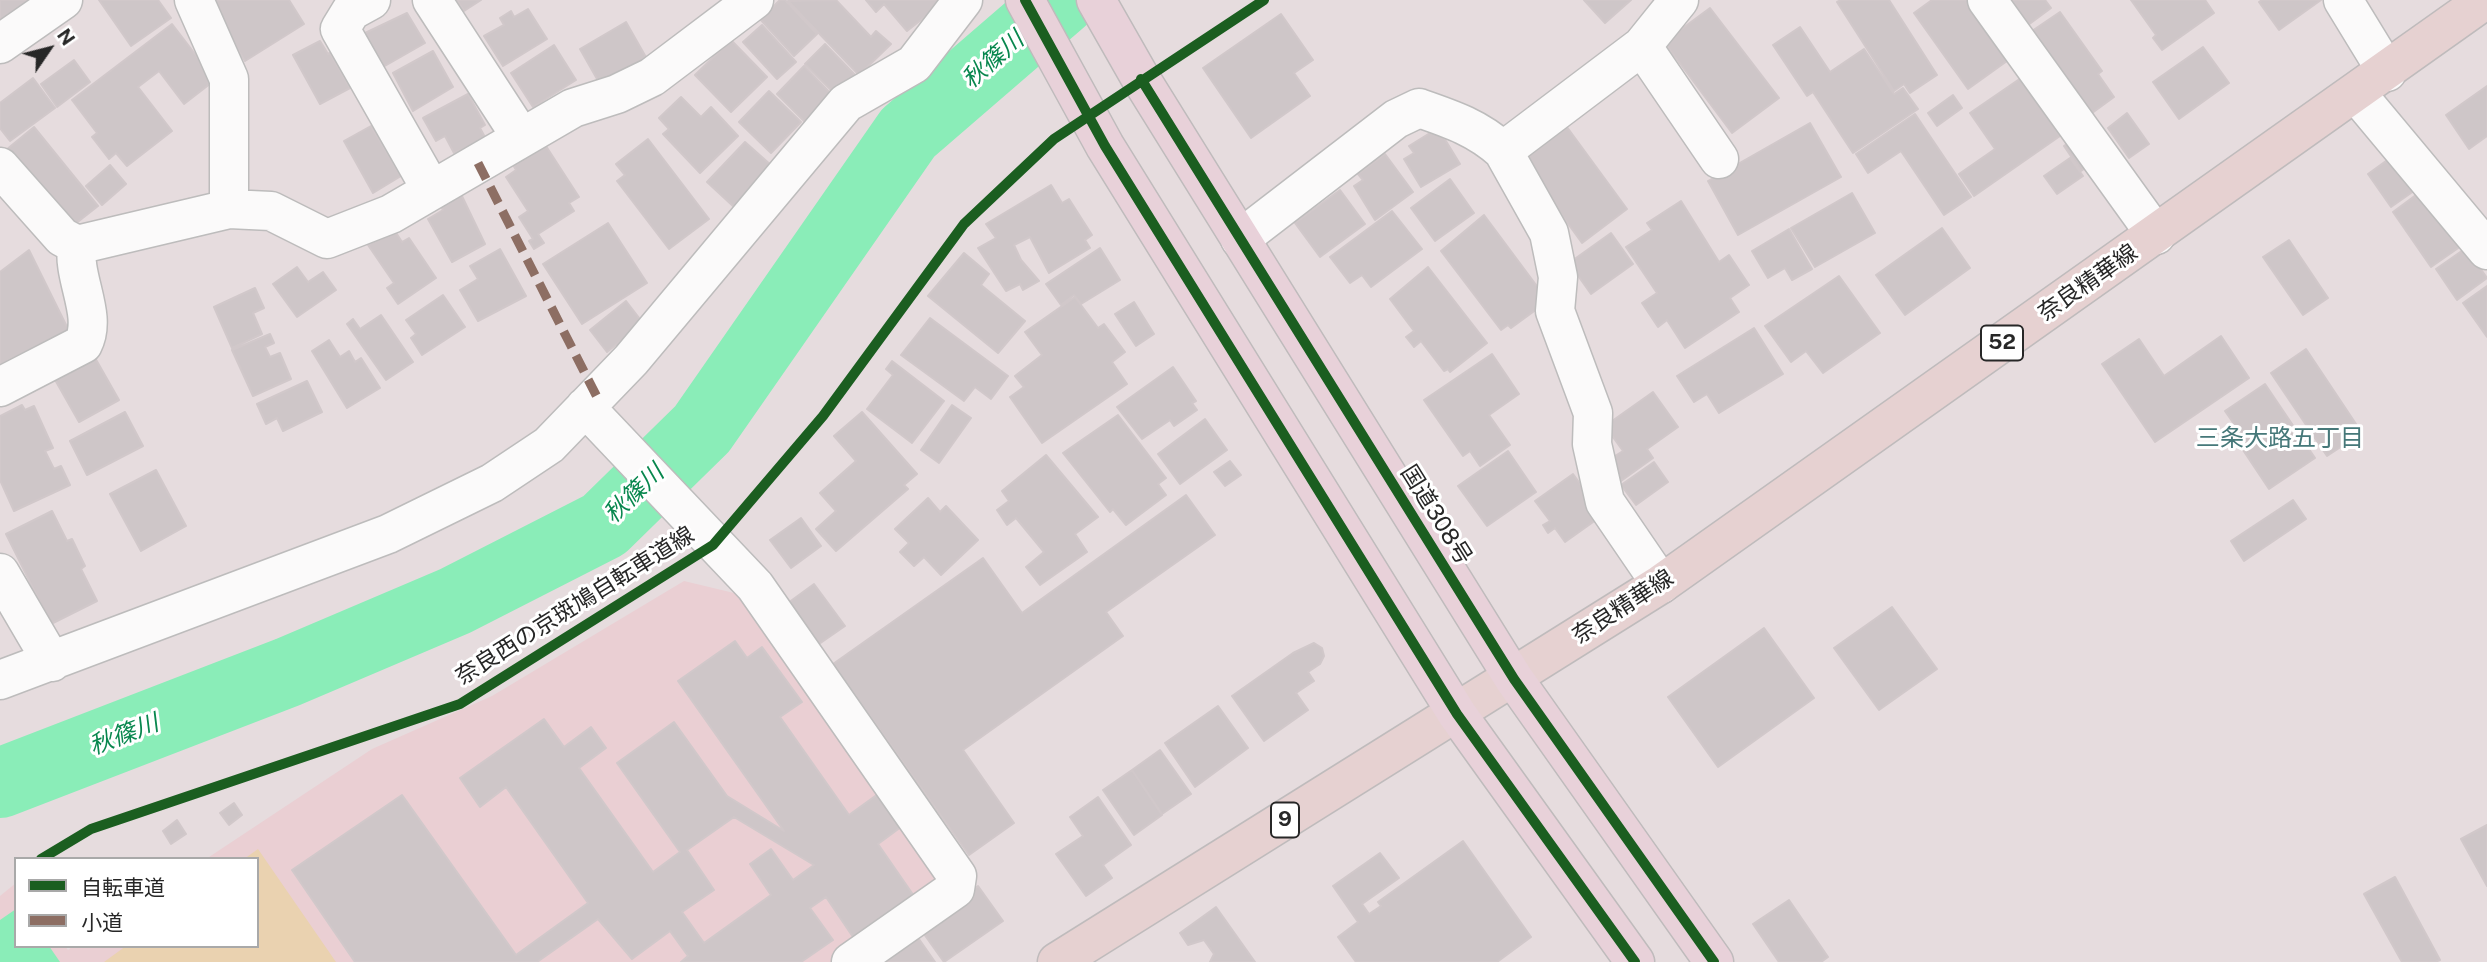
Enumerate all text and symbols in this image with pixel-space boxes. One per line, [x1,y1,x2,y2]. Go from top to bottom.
north arrow [14,14,84,84]
text: N [53,25,79,49]
water label: 秋篠川 [956,26,1030,94]
street label: 奈良精華線 [2033,239,2143,327]
road number: 52 [1981,326,2023,360]
district label: 三条大路五丁目 [2196,425,2364,453]
water label: 秋篠川 [598,459,670,529]
street label: 国道308号 [1395,460,1477,570]
street label: 奈良西の京斑鳩自転車道線 [451,521,699,691]
street label: 奈良精華線 [1567,564,1679,650]
water label: 秋篠川 [85,709,163,761]
road number: 9 [1271,802,1299,838]
legend [14,857,259,948]
text: 自転車道 [81,875,165,900]
text: 小道 [81,910,123,935]

